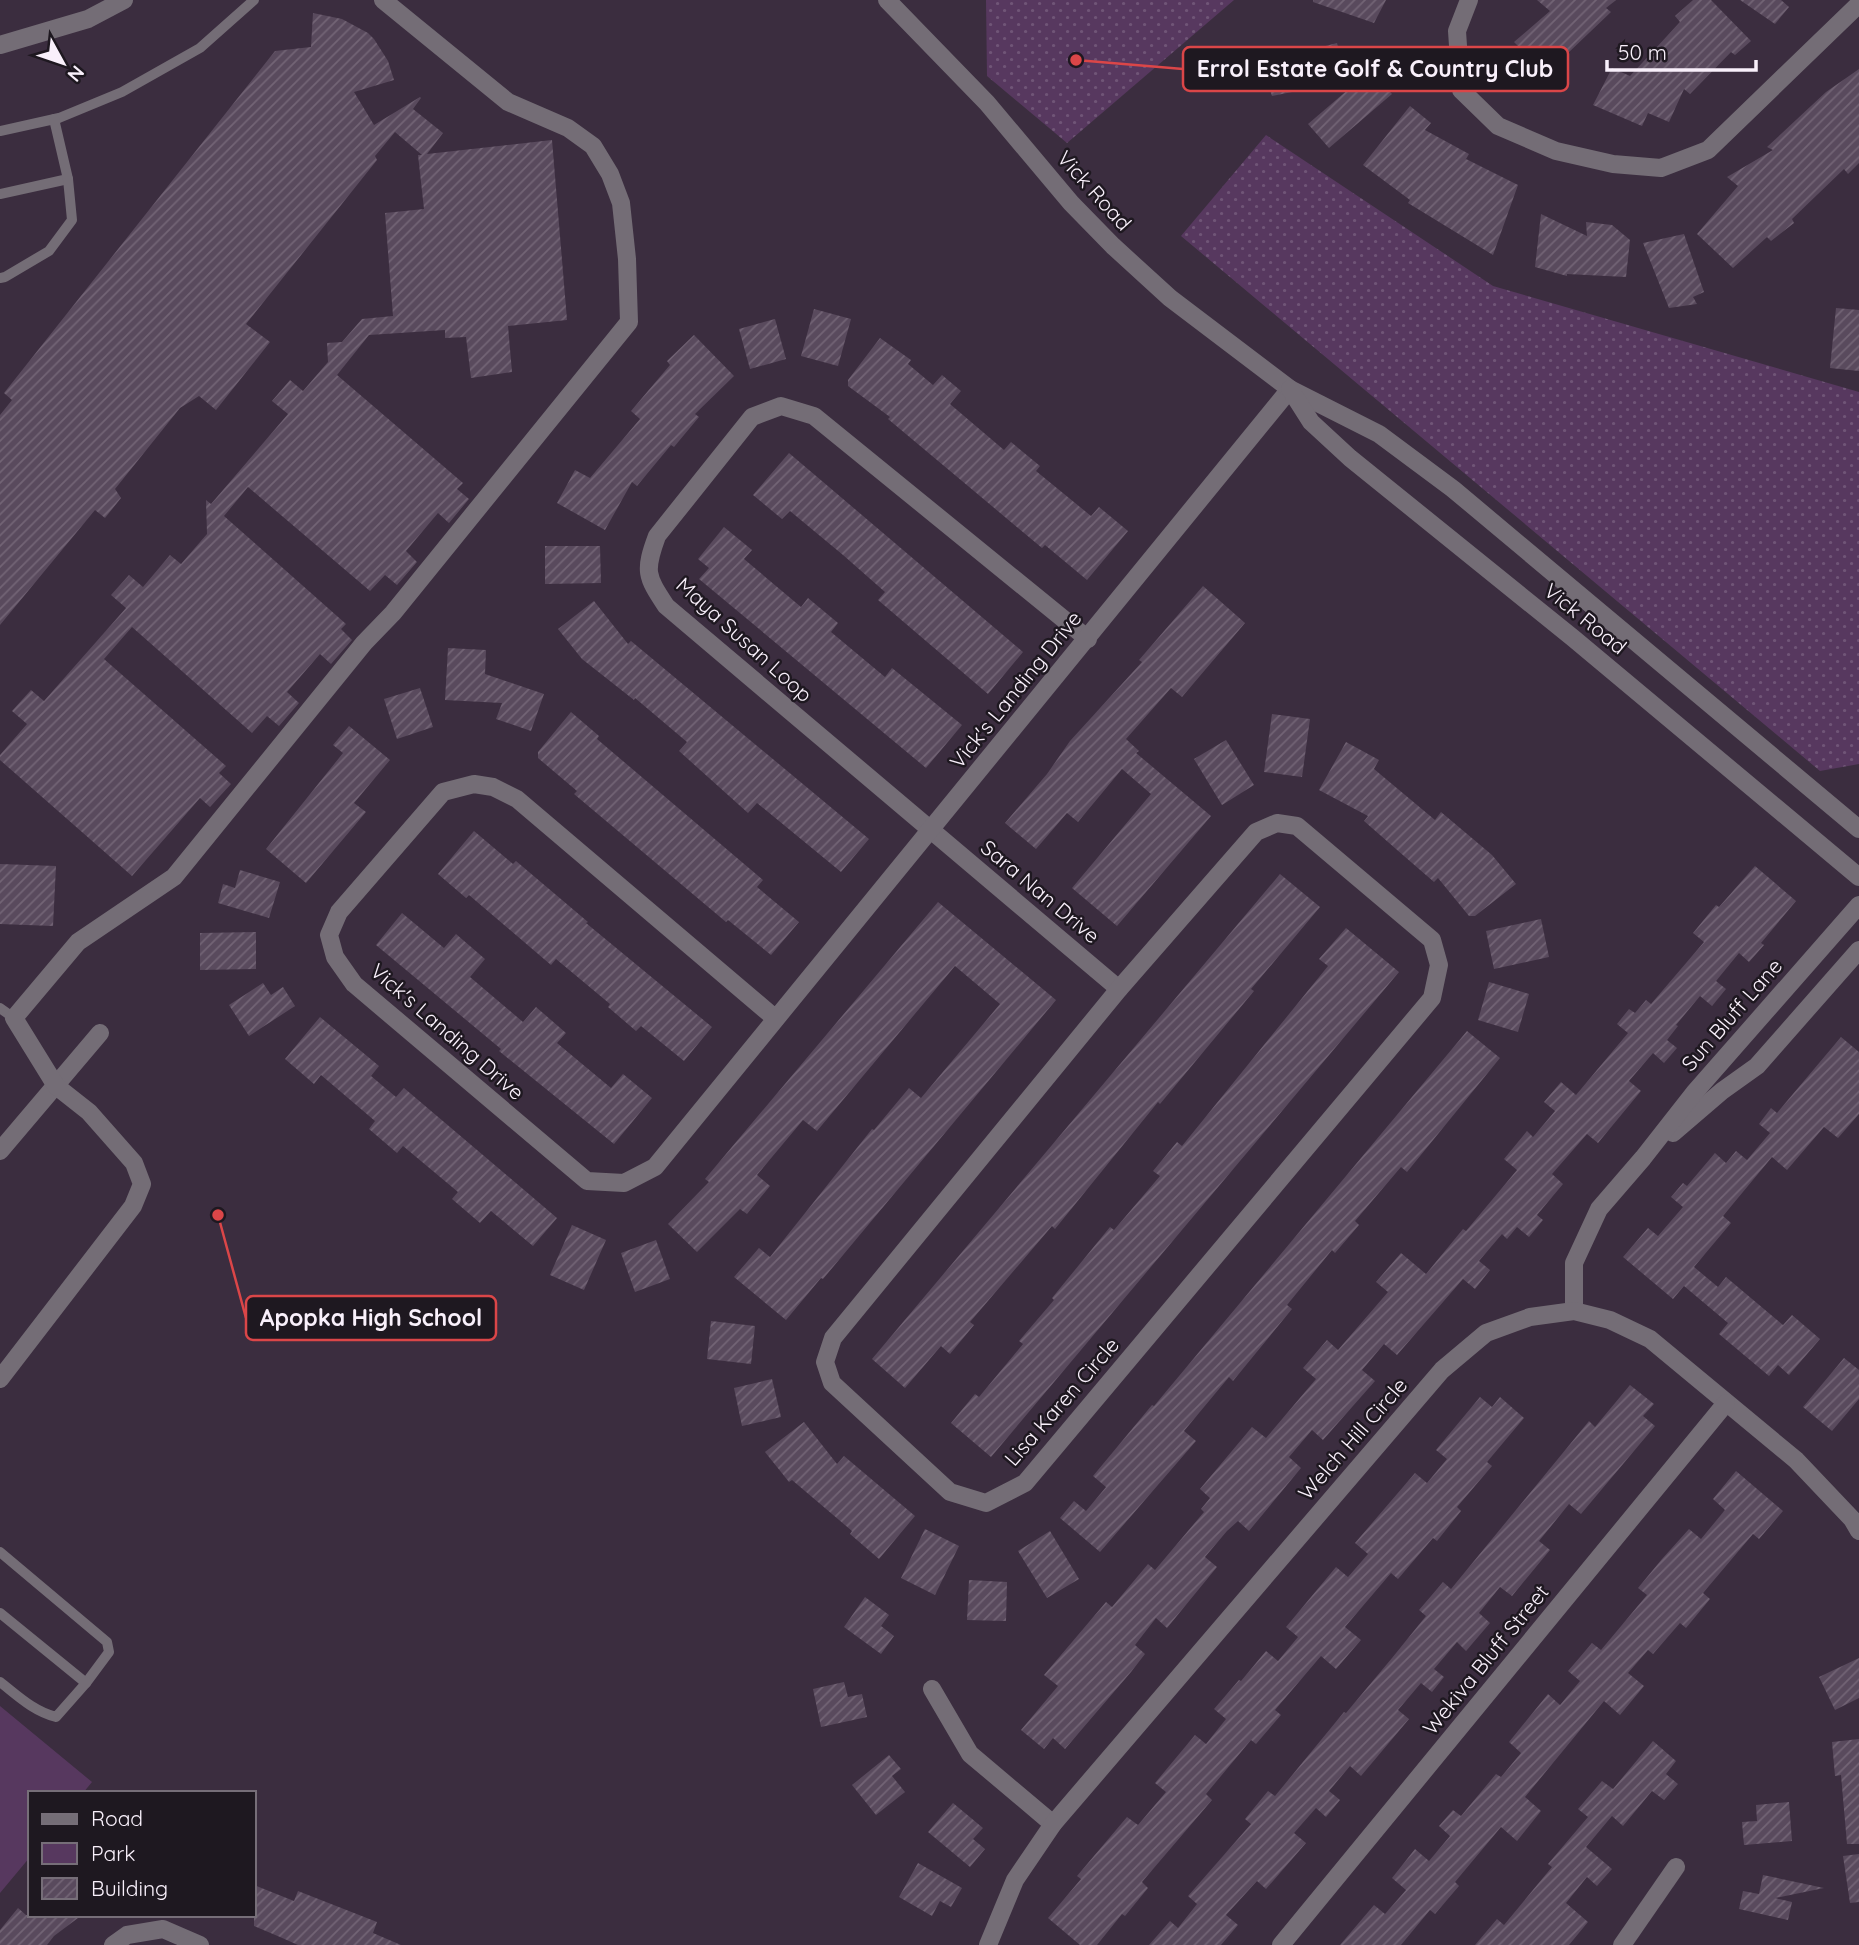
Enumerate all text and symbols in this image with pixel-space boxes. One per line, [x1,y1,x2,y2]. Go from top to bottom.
north arrow [28,28,98,98]
scale bar [1607,28,1756,72]
text: 50 m [1618,39,1667,65]
callout: Errol Estate Golf & Country Club [1183,47,1568,91]
text: Errol Estate Golf & Country Club [1197,54,1553,83]
text: N [62,61,90,87]
street label: Vick Road [1052,145,1137,236]
street label: Maya Susan Loop [671,571,818,707]
street label: Vick Road [1539,577,1632,659]
street label: Vick's Landing Drive [944,605,1087,773]
street label: Sara Nan Drive [976,834,1105,949]
street label: Sun Bluff Lane [1675,953,1787,1076]
street label: Vick's Landing Drive [366,957,530,1105]
callout: Apopka High School [246,1296,496,1340]
text: Apopka High School [260,1303,482,1332]
street label: Lisa Karen Circle [998,1332,1124,1471]
street label: Welch Hill Circle [1292,1372,1412,1505]
street label: Wekiva Bluff Street [1417,1579,1554,1740]
legend [28,1791,256,1917]
text: Road [91,1805,143,1831]
text: Park [91,1840,135,1866]
text: Building [91,1875,168,1901]

